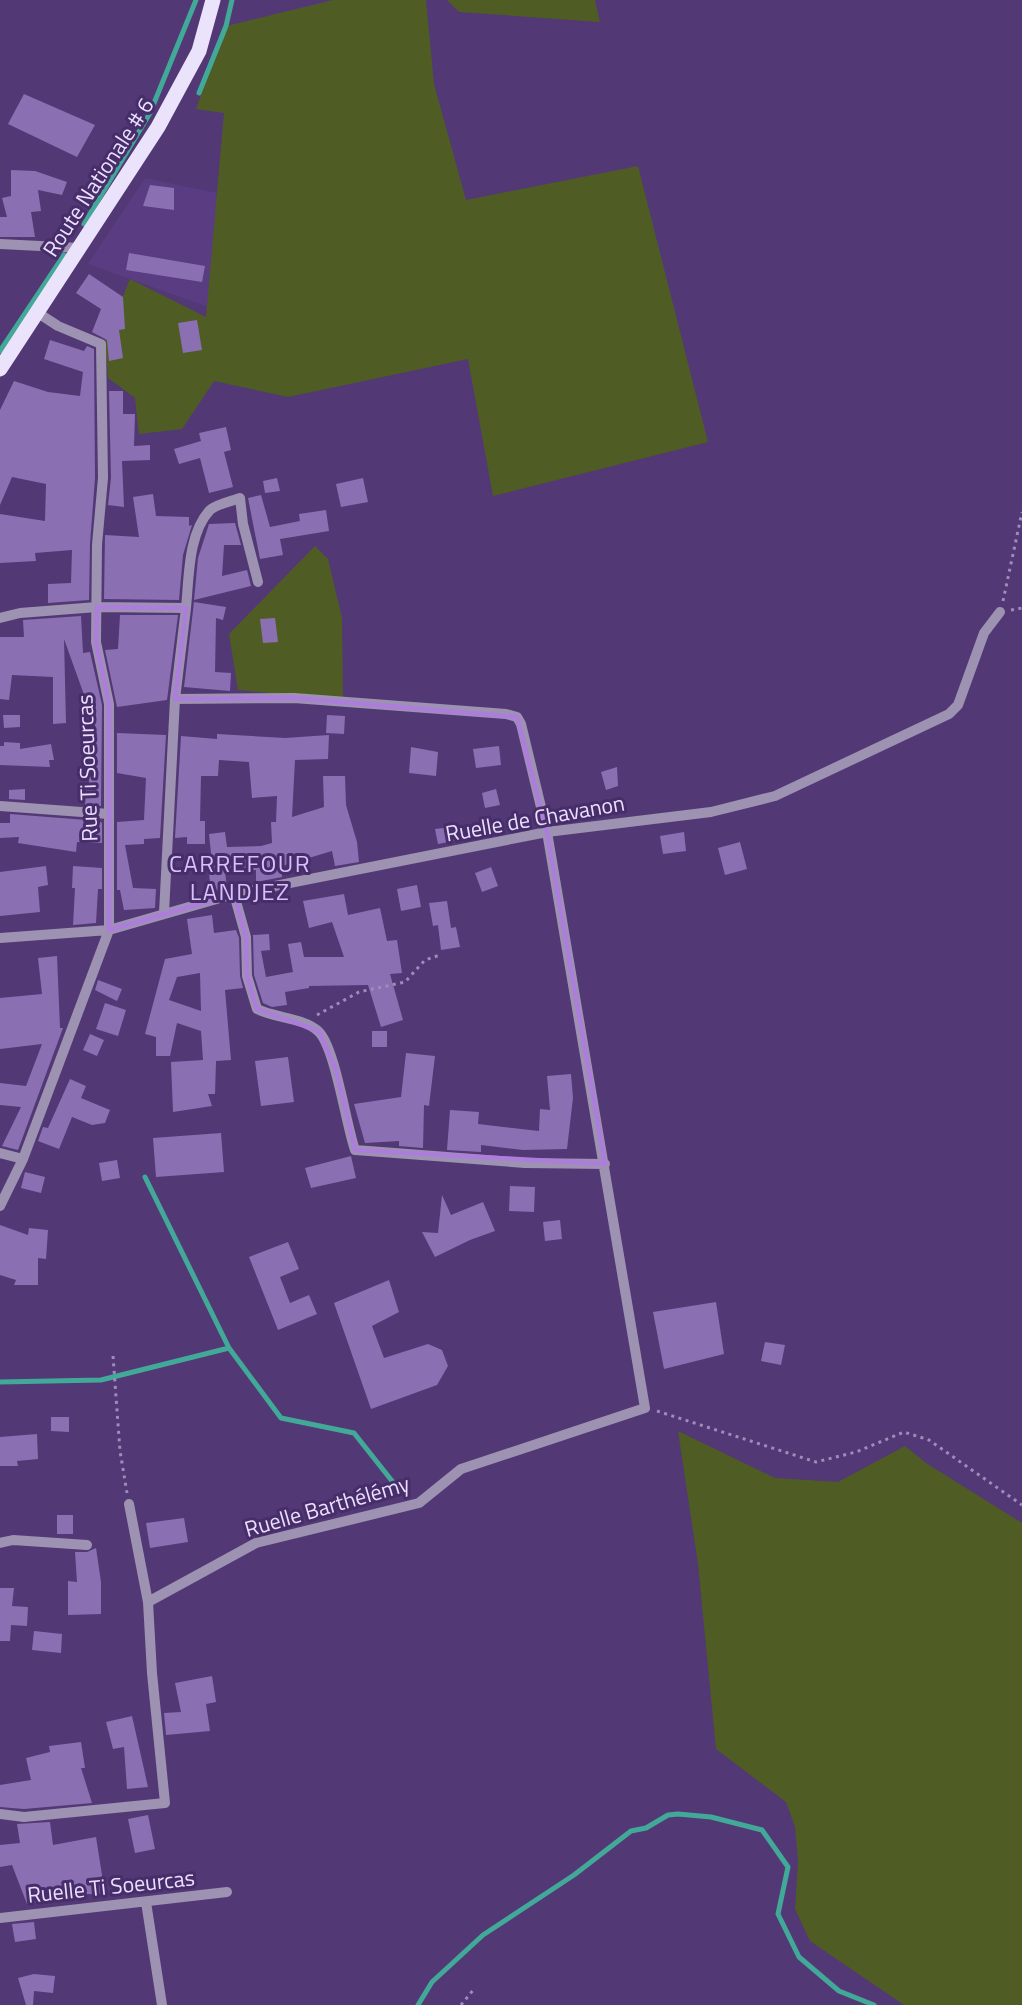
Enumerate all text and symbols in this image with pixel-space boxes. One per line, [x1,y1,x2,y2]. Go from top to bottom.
street label: Route Nationale # 6 [34,91,162,263]
street label: Rue Ti Soeurcas [67,694,107,842]
street label: Ruelle de Chavanon [443,786,627,850]
district label: CARREFOUR LANDJEZ [169,845,311,909]
street label: Ruelle Barthélémy [240,1466,414,1546]
street label: Ruelle Ti Soeurcas [26,1860,196,1912]

